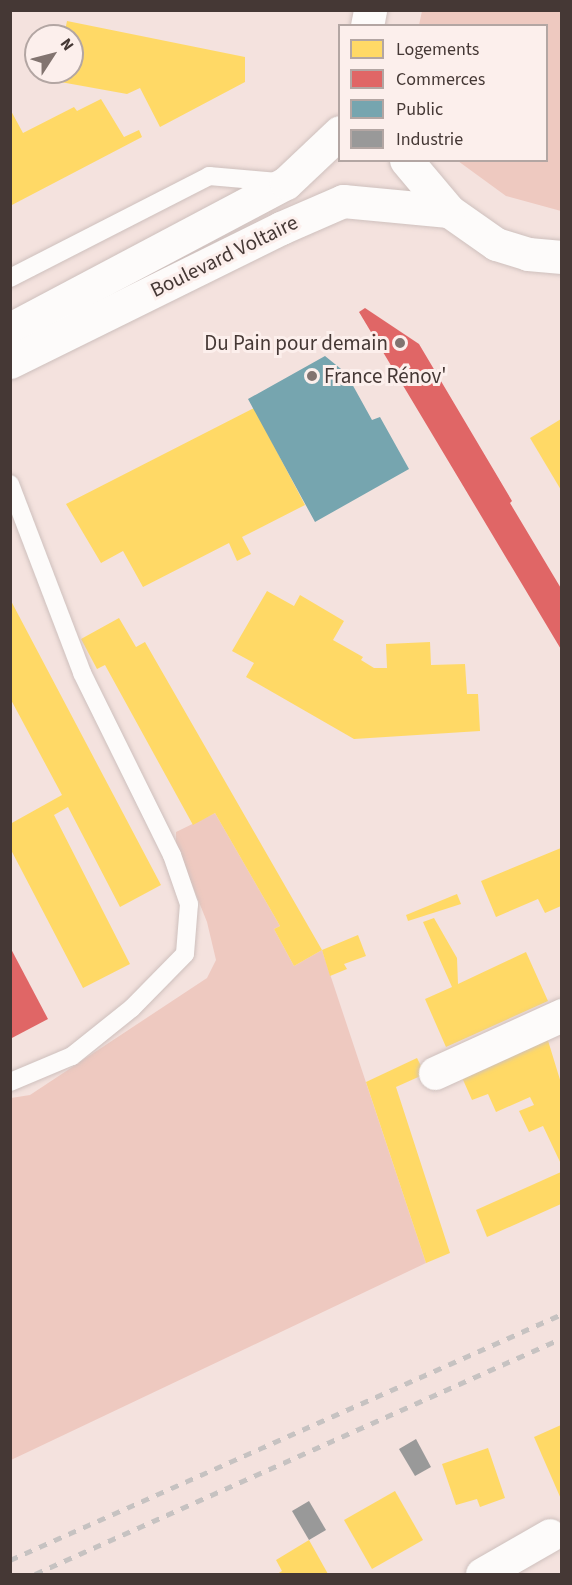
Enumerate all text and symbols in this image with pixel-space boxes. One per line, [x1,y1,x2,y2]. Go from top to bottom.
north arrow [24,24,84,84]
legend [338,24,548,162]
text: N [55,34,79,55]
text: Logements [396,37,479,62]
text: Commerces [396,67,485,92]
text: Public [396,97,443,122]
text: Industrie [396,127,463,152]
street label: Boulevard Voltaire [146,209,302,303]
place label: Du Pain pour demain [204,330,388,356]
marker: Du Pain pour demain [393,336,407,350]
place label: France Rénov' [324,363,447,389]
marker: France Rénov' [305,369,319,383]

